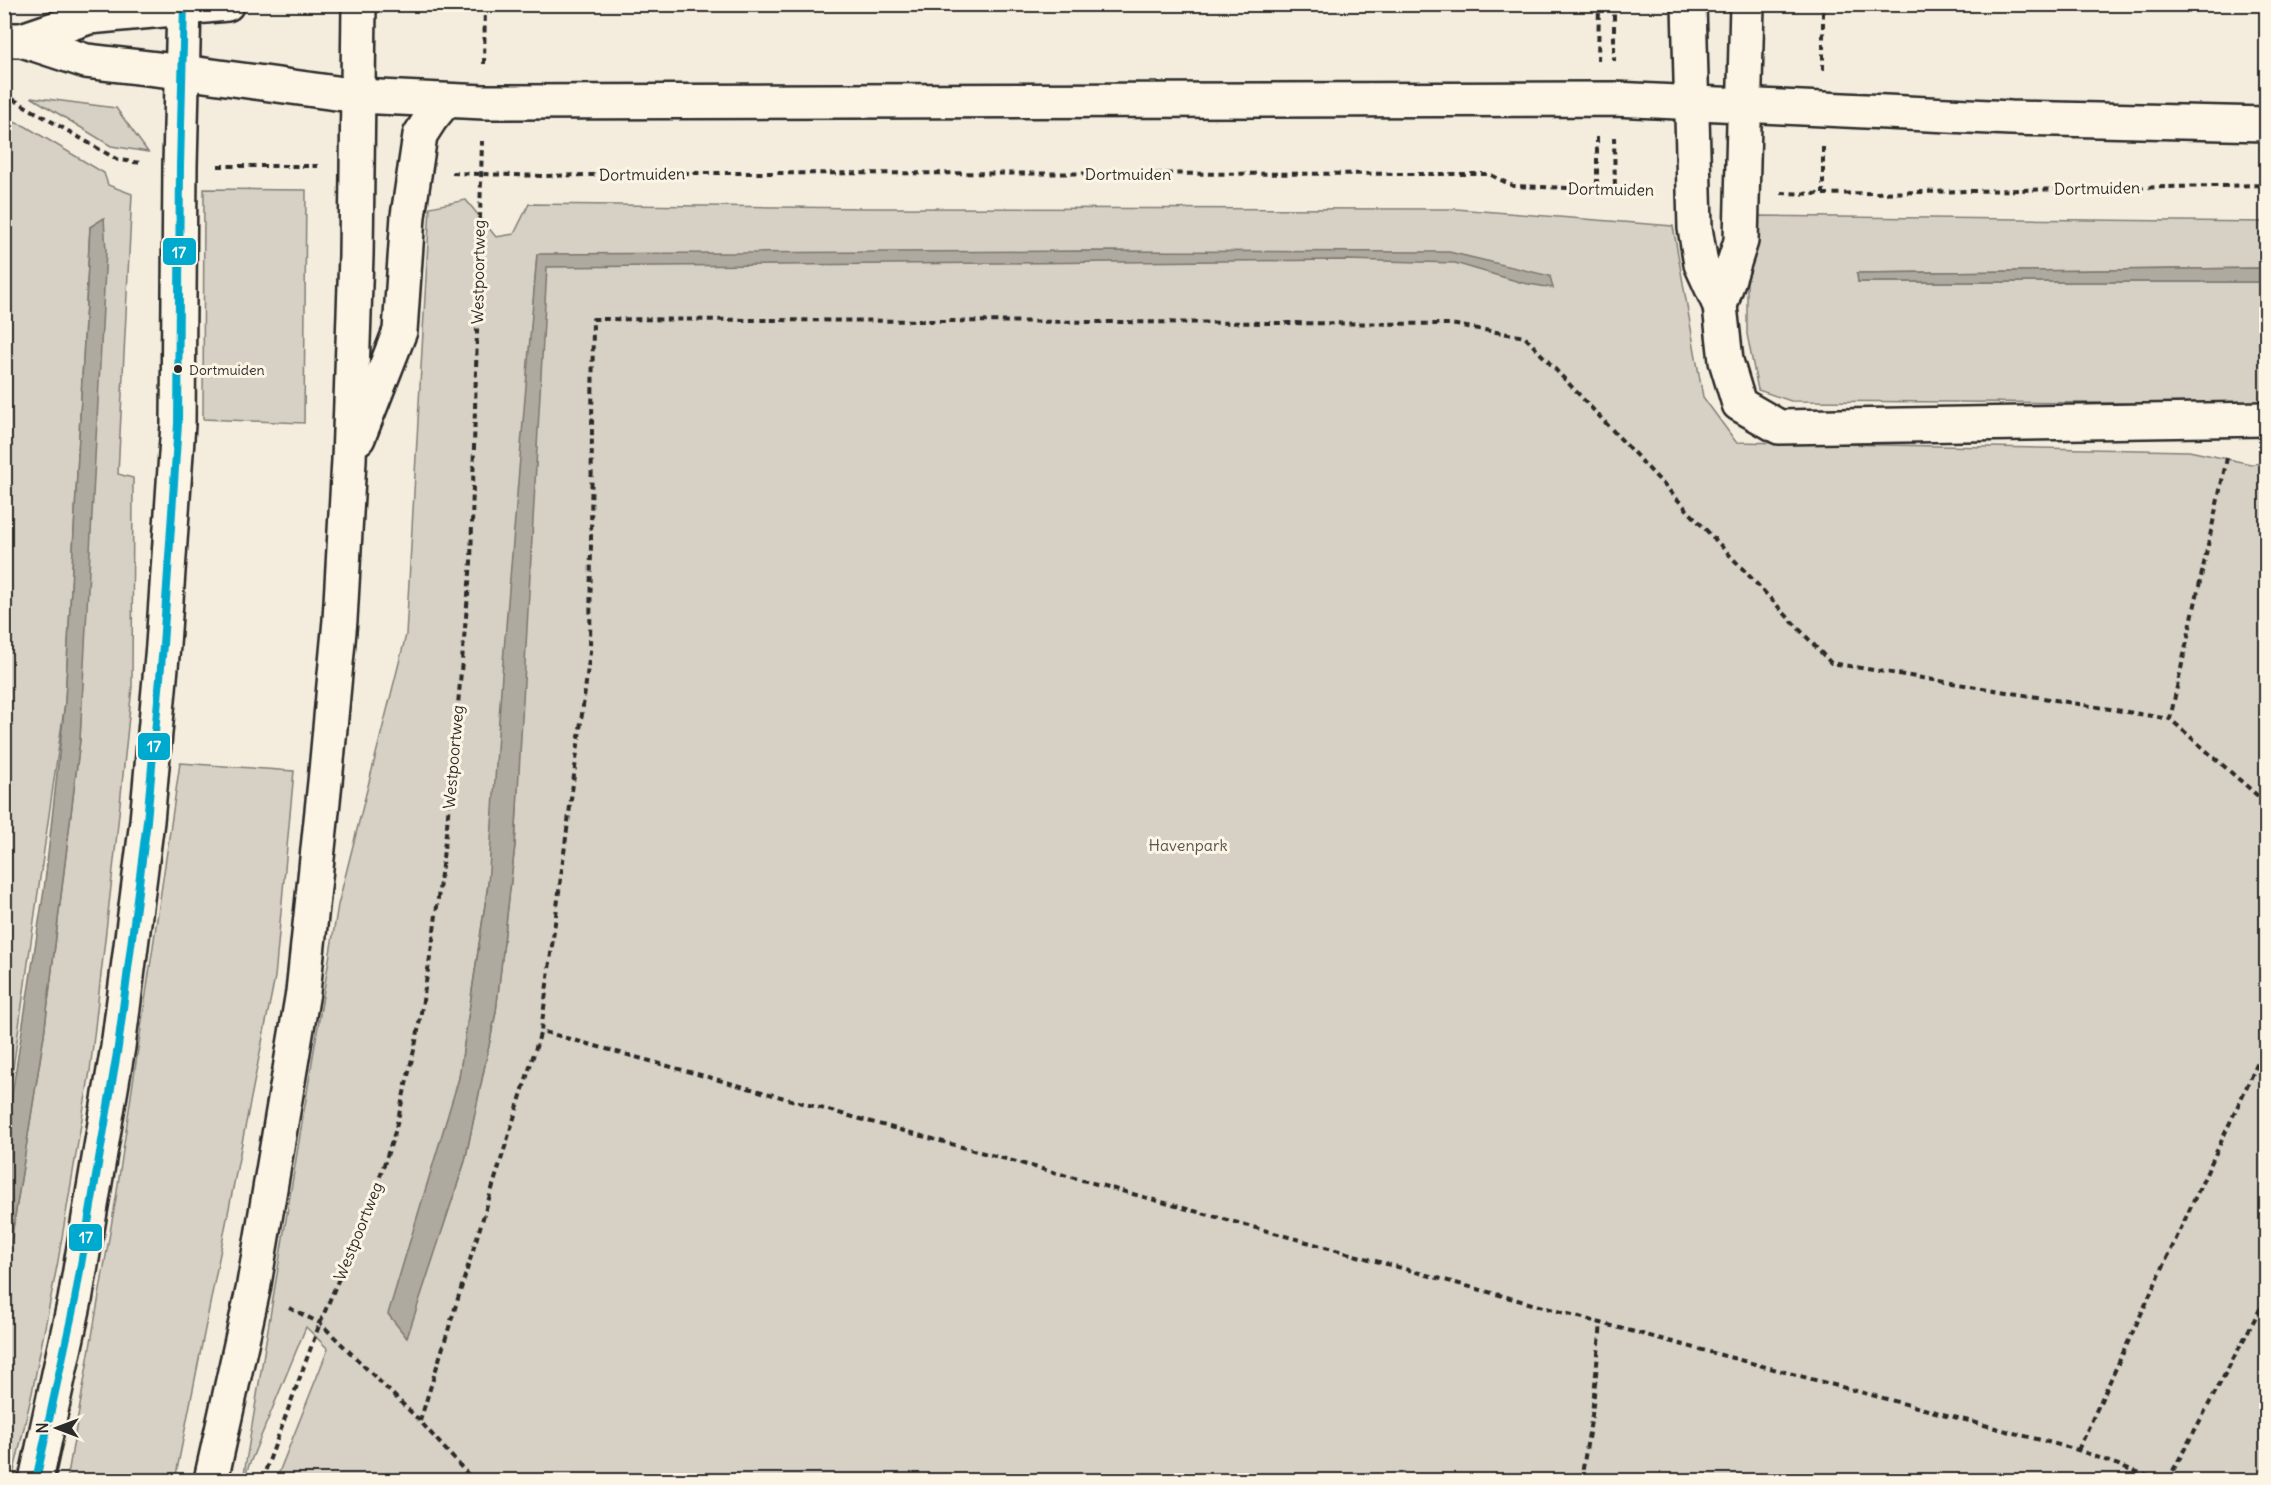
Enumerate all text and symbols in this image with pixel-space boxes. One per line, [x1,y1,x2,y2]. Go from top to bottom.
street label: Dortmuiden [599,163,685,185]
street label: Dortmuiden [1085,164,1171,184]
street label: Dortmuiden [2054,177,2140,199]
street label: Dortmuiden [1568,178,1654,200]
street label: Westpoortweg [467,220,489,324]
line badge: 17 [162,237,197,266]
text: 17 [172,242,186,262]
place label: Dortmuiden [189,361,265,379]
marker: Dortmuiden [172,363,184,375]
street label: Westpoortweg [438,704,468,810]
line badge: 17 [137,732,171,761]
text: 17 [147,736,161,756]
park label: Havenpark [1148,835,1228,855]
street label: Westpoortweg [329,1179,387,1283]
line badge: 17 [68,1223,103,1252]
text: 17 [79,1227,93,1247]
north arrow [27,1398,87,1458]
text: N [32,1422,52,1434]

